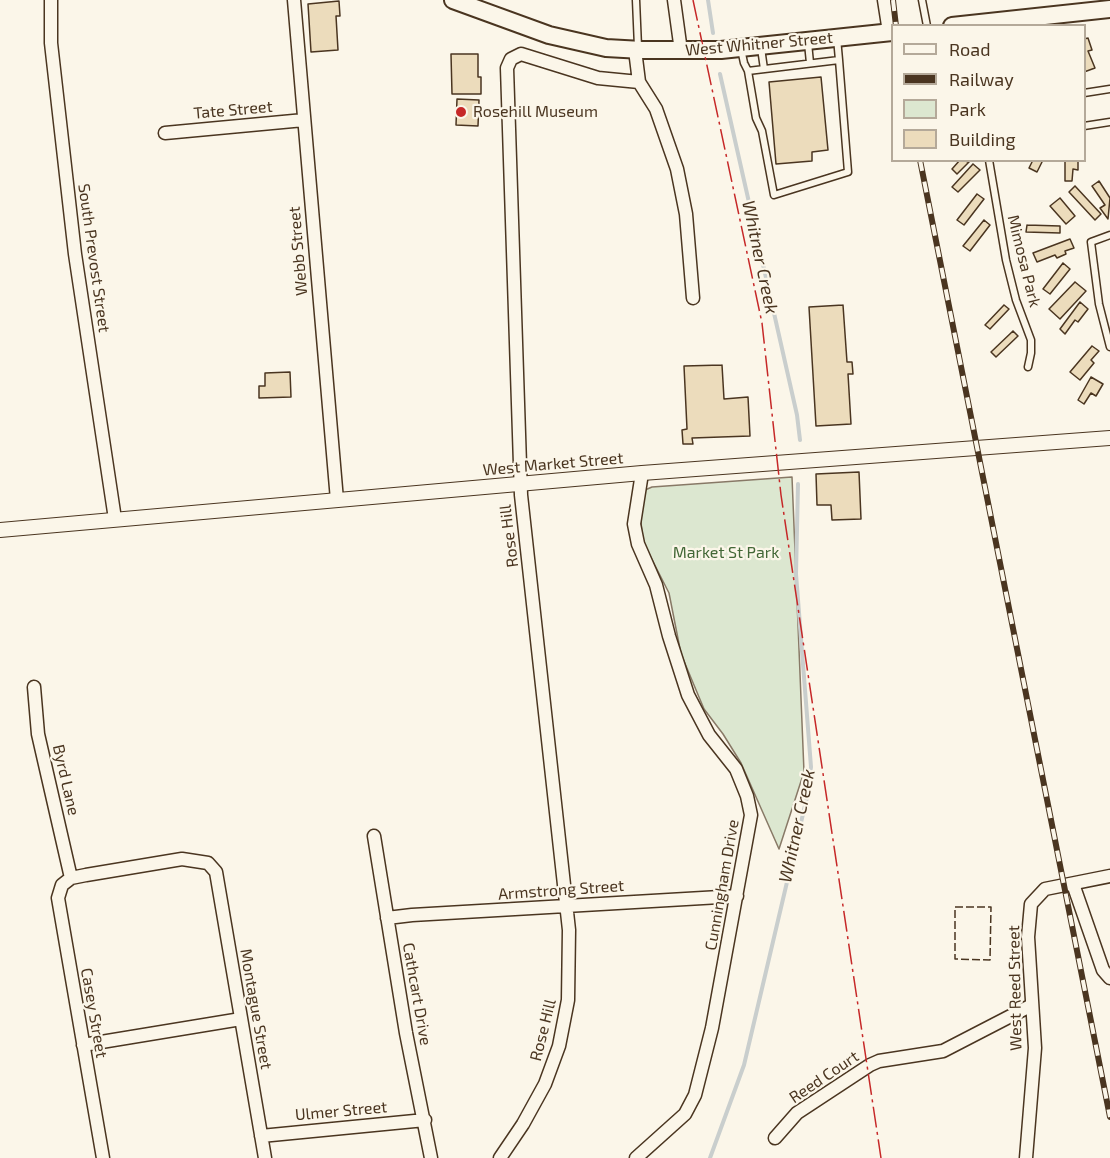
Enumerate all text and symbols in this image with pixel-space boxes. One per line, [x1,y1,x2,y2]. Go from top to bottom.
legend [891,24,1086,162]
street label: West Whitner Street [684,28,834,60]
text: Road [949,38,990,60]
text: Railway [949,68,1014,90]
street label: Tate Street [193,97,273,123]
text: Park [949,98,986,120]
place label: Rosehill Museum [473,102,598,122]
marker: Rosehill Museum [454,105,468,119]
text: Building [949,128,1016,150]
street label: South Prevost Street [74,182,114,334]
water label: Whitner Creek [737,198,783,316]
street label: Webb Street [285,205,311,297]
street label: Mimosa Park [1003,213,1045,309]
street label: West Market Street [482,448,624,480]
street label: Rose Hill [496,503,522,569]
park label: Market St Park [673,543,779,563]
street label: Byrd Lane [49,743,83,817]
water label: Whitner Creek [774,767,820,885]
street label: Cunningham Drive [701,818,743,952]
street label: Armstrong Street [497,876,625,904]
street label: West Reed Street [1004,925,1026,1051]
street label: Cathcart Drive [399,941,435,1047]
street label: Montague Street [236,947,276,1071]
street label: Casey Street [77,966,111,1060]
street label: Rose Hill [526,997,560,1063]
street label: Reed Court [786,1047,862,1107]
street label: Ulmer Street [294,1097,388,1125]

